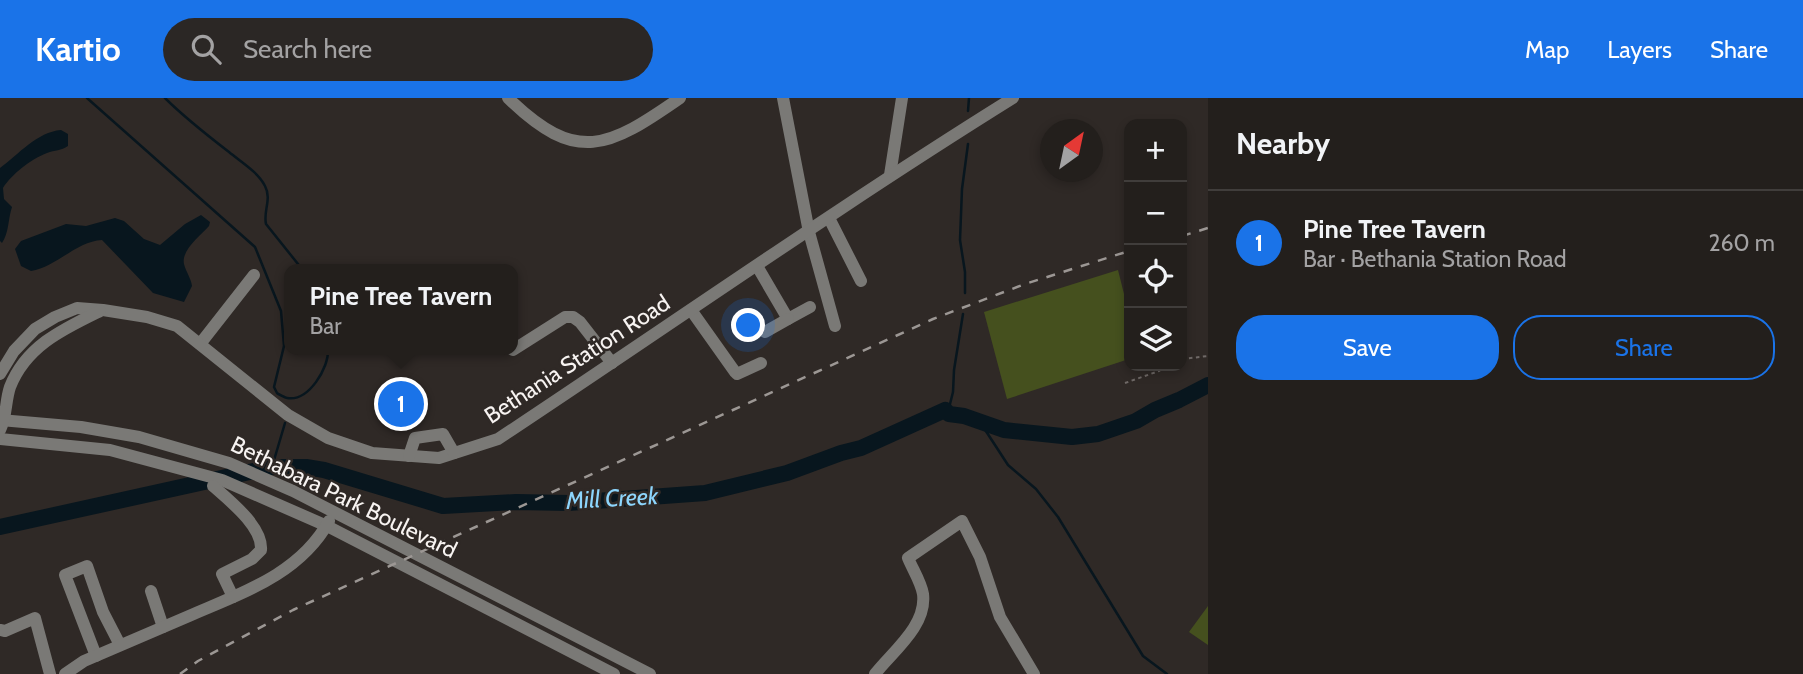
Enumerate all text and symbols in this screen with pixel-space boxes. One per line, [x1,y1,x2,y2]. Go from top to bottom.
search box [163,18,653,81]
text: Kartio [35,29,121,69]
icon: search [187,30,225,68]
text: Search here [243,33,372,65]
text: Map [1525,35,1569,64]
text: Layers [1607,35,1672,64]
text: Share [1710,35,1768,64]
north arrow [1040,119,1103,182]
map controls [1124,119,1187,371]
button: + [1124,119,1187,182]
text: Nearby [1236,125,1330,162]
button: − [1124,182,1187,245]
text: Pine Tree Tavern [1303,213,1486,245]
text: 1 [1255,229,1263,257]
text: 260 m [1708,229,1775,257]
button: locate [1124,245,1187,308]
text: Bar · Bethania Station Road [1303,245,1566,273]
popup [284,264,518,355]
text: Pine Tree Tavern [310,280,492,312]
street label: Bethania Station Road [479,289,675,429]
your location [731,308,765,342]
button: layers [1124,308,1187,371]
text: Bar [310,312,342,340]
button: Save [1236,315,1499,380]
button: Share [1513,315,1775,380]
pin: 1 [378,378,424,430]
street label: Bethabara Park Boulevard [226,430,462,564]
water label: Mill Creek [564,481,659,515]

